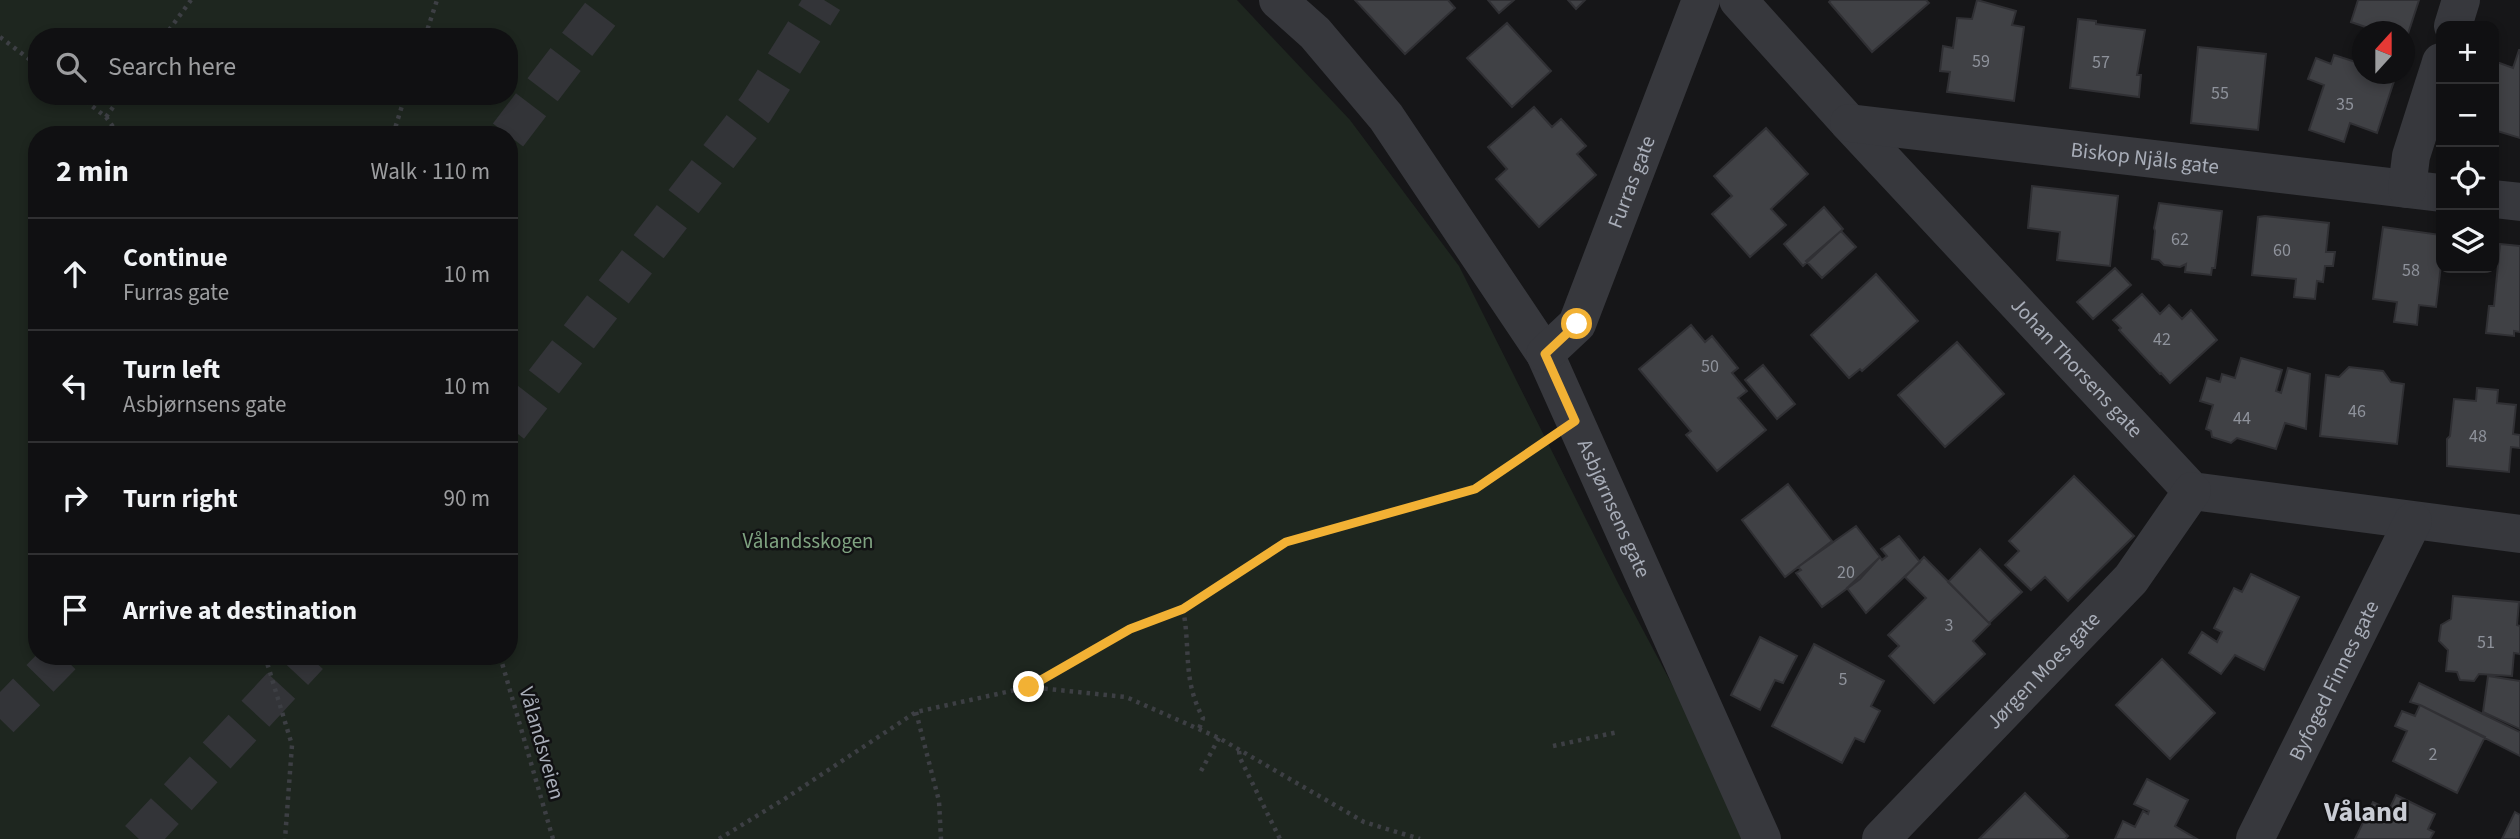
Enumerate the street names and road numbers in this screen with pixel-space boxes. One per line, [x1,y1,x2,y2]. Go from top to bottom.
street label: Furras gate [1600,131,1663,233]
street label: Biskop Njåls gate [2069,134,2221,182]
street label: Johan Thorsens gate [2004,291,2150,444]
street label: Asbjørnsens gate [1570,434,1658,583]
street label: Byfoged Finnes gate [2281,595,2386,766]
street label: Jørgen Moes gate [1979,605,2107,736]
street label: Vålandsveien [512,683,572,803]

